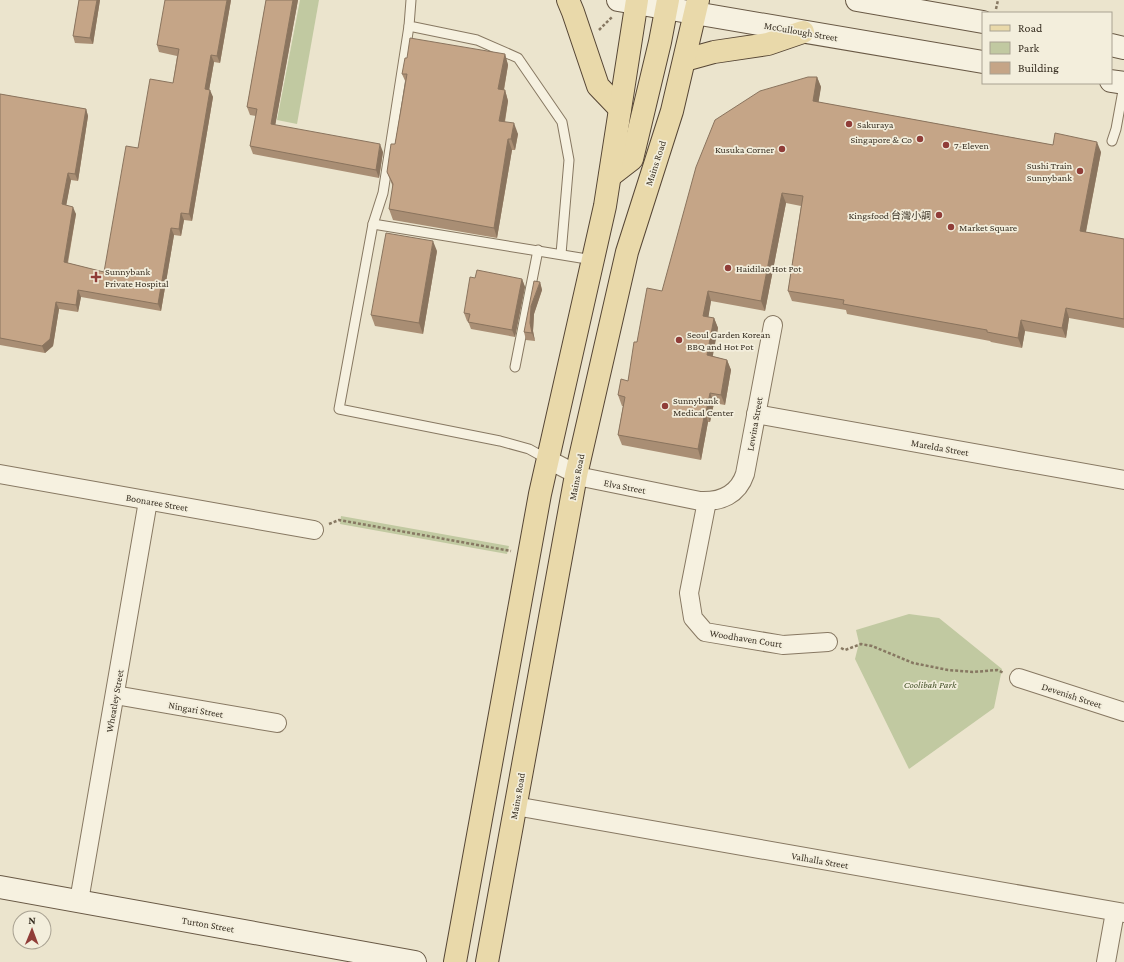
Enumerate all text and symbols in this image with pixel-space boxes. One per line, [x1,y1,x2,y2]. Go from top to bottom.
legend [982,12,1112,84]
street label: McCullough Street [763,20,839,44]
text: Road [1018,21,1043,35]
text: Park [1018,41,1040,55]
text: Building [1018,61,1059,75]
marker: Sakuraya [844,119,854,129]
place label: Sakuraya [857,119,894,130]
place label: Singapore & Co [850,134,912,145]
marker: Singapore & Co [915,134,925,144]
street label: Mains Road [643,138,668,187]
marker: 7-Eleven [941,140,951,150]
place label: 7-Eleven [954,140,989,151]
place label: Kusuka Corner [715,144,774,155]
marker: Kusuka Corner [777,144,787,154]
place label: Sushi Train Sunnybank [1027,160,1073,183]
marker: Sushi Train Sunnybank [1075,166,1085,176]
place label: Kingsfood 台灣小調 [849,210,931,221]
marker: Kingsfood 台灣小調 [934,210,944,220]
marker: Market Square [946,222,956,232]
place label: Market Square [959,222,1018,233]
marker: Haidilao Hot Pot [723,263,733,273]
place label: Haidilao Hot Pot [736,263,802,274]
place label: Sunnybank Private Hospital [105,266,169,289]
marker: Sunnybank Private Hospital [90,271,102,283]
place label: Seoul Garden Korean BBQ and Hot Pot [687,329,771,352]
marker: Seoul Garden Korean BBQ and Hot Pot [674,335,684,345]
place label: Sunnybank Medical Center [673,395,734,418]
street label: Lewina Street [744,396,765,452]
marker: Sunnybank Medical Center [660,401,670,411]
street label: Marelda Street [910,437,970,458]
street label: Mains Road [567,452,587,501]
street label: Elva Street [603,477,648,496]
street label: Boonaree Street [125,492,189,513]
street label: Woodhaven Court [709,627,784,650]
street label: Wheatley Street [104,668,126,733]
park label: Coolibah Park [904,679,957,690]
street label: Devenish Street [1040,681,1104,711]
street label: Ningari Street [168,699,225,720]
street label: Mains Road [508,771,527,820]
street label: Valhalla Street [791,850,850,871]
north arrow [12,910,52,950]
text: N [28,914,37,926]
street label: Turton Street [181,914,236,935]

